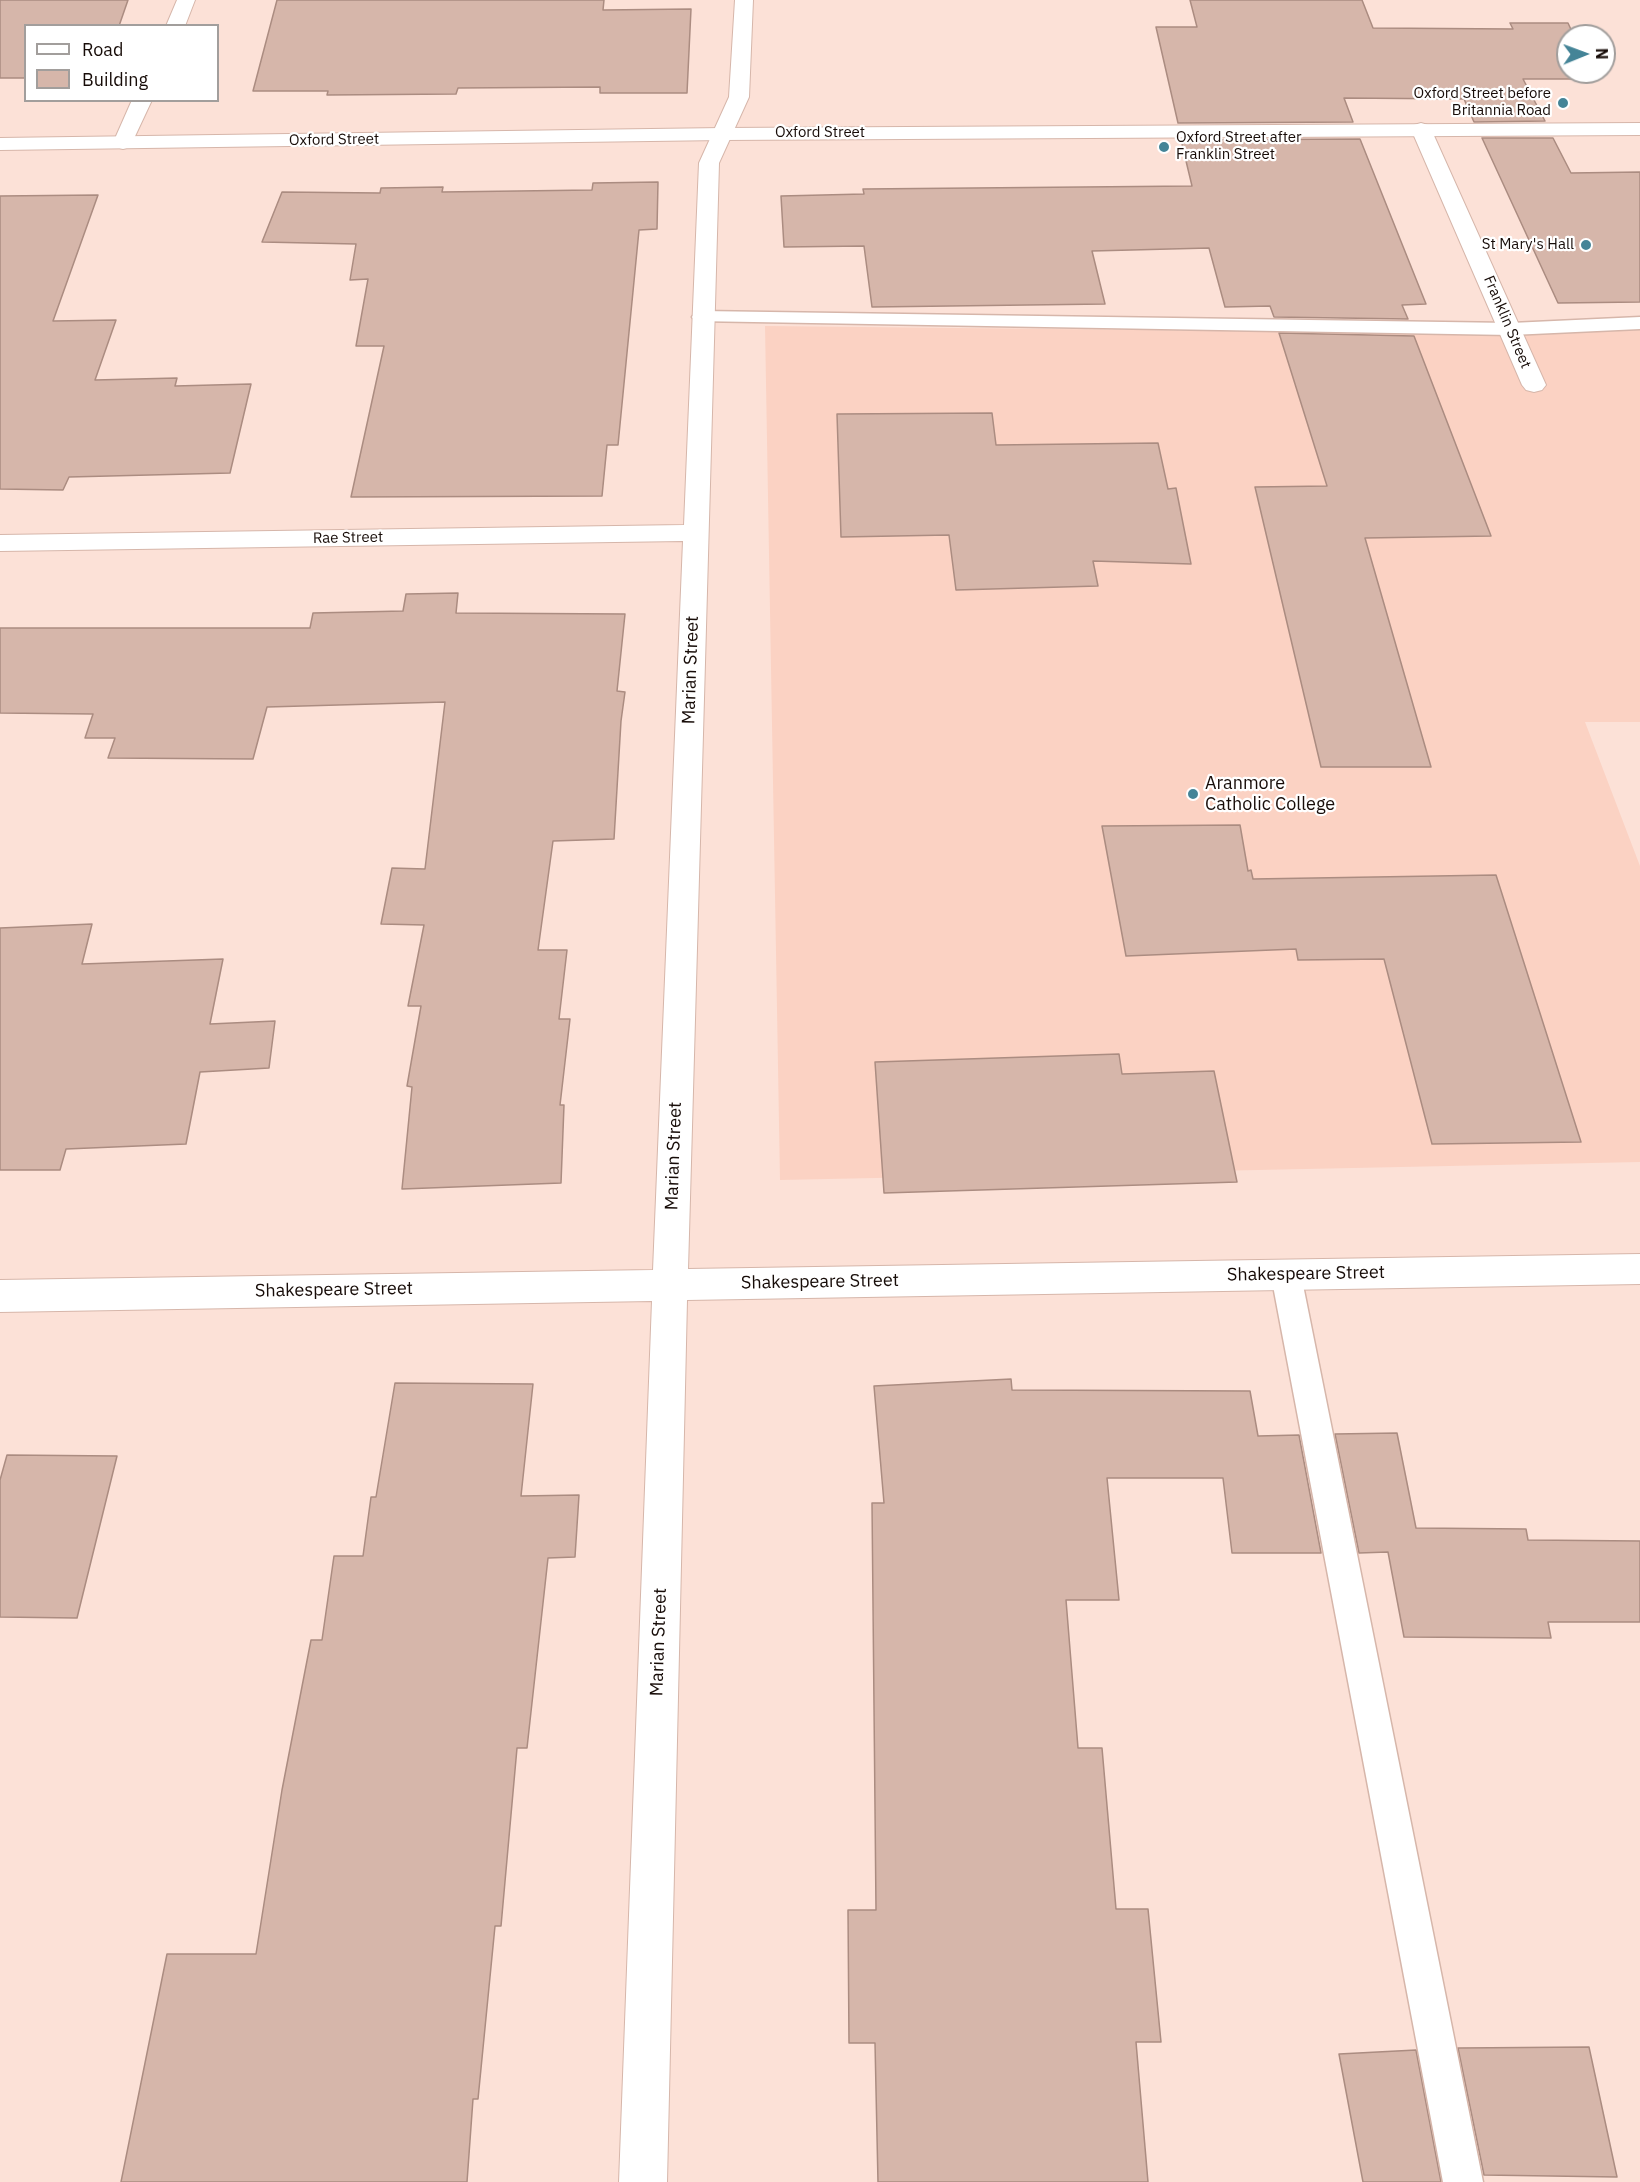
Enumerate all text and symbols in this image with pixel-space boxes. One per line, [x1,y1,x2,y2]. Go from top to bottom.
legend [24,24,219,102]
north arrow [1556,24,1616,84]
text: Road [82,38,123,61]
text: N [1592,48,1612,60]
text: Building [82,68,148,91]
place label: Oxford Street before Britannia Road [1413,85,1551,120]
marker: Oxford Street before Britannia Road [1556,96,1570,110]
street label: Oxford Street [775,124,865,142]
place label: Oxford Street after Franklin Street [1176,129,1302,164]
street label: Oxford Street [289,130,379,150]
marker: Oxford Street after Franklin Street [1157,140,1171,154]
place label: St Mary's Hall [1482,236,1574,254]
marker: St Mary's Hall [1579,238,1593,252]
street label: Franklin Street [1479,273,1535,371]
street label: Rae Street [313,528,383,548]
street label: Marian Street [678,615,704,725]
place label: Aranmore Catholic College [1205,773,1335,816]
marker: Aranmore Catholic College [1186,787,1200,801]
street label: Marian Street [661,1101,687,1211]
street label: Shakespeare Street [1227,1262,1385,1286]
street label: Shakespeare Street [741,1270,899,1294]
street label: Shakespeare Street [255,1278,413,1302]
street label: Marian Street [646,1587,672,1697]

